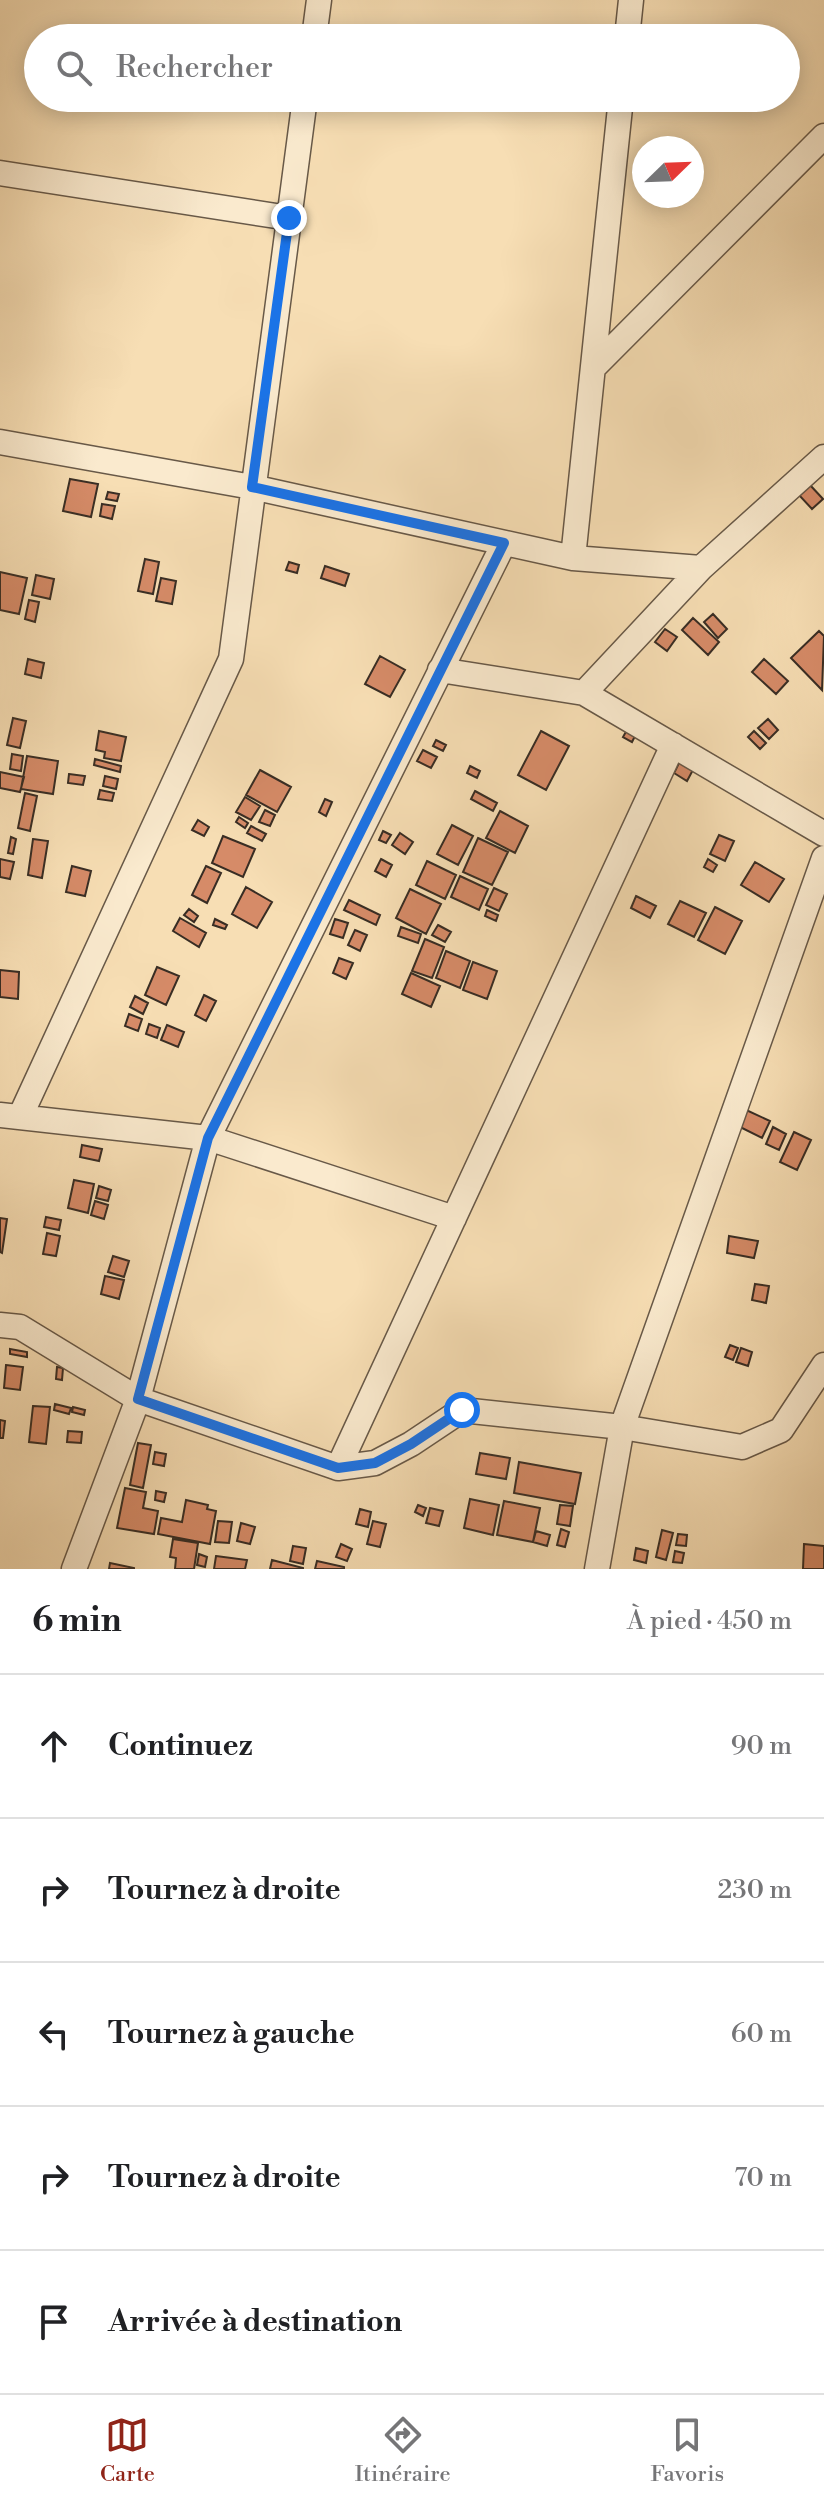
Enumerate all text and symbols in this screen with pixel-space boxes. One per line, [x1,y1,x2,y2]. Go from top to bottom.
search box [24,24,800,112]
icon: search [52,46,96,90]
text: Rechercher [116,49,273,87]
north arrow [632,136,704,208]
route end [271,200,307,236]
route start [444,1392,480,1428]
text: 6 min [32,1600,122,1642]
text: À pied · 450 m [627,1605,792,1637]
icon: ahead [32,1724,76,1768]
text: Continuez [108,1727,253,1765]
text: 90 m [731,1730,792,1762]
icon: right [32,1868,76,1912]
text: Tournez à droite [108,1871,341,1909]
text: 230 m [717,1874,792,1906]
icon: left [32,2012,76,2056]
text: Tournez à gauche [108,2015,355,2053]
text: 60 m [731,2018,792,2050]
icon: right [32,2156,76,2200]
text: Tournez à droite [108,2159,341,2197]
text: 70 m [734,2162,792,2194]
icon: arrive [32,2300,76,2344]
text: Arrivée à destination [108,2303,402,2341]
tab: Carte [100,2413,155,2488]
tab: Itinéraire [355,2413,451,2488]
tab: Favoris [650,2413,724,2488]

